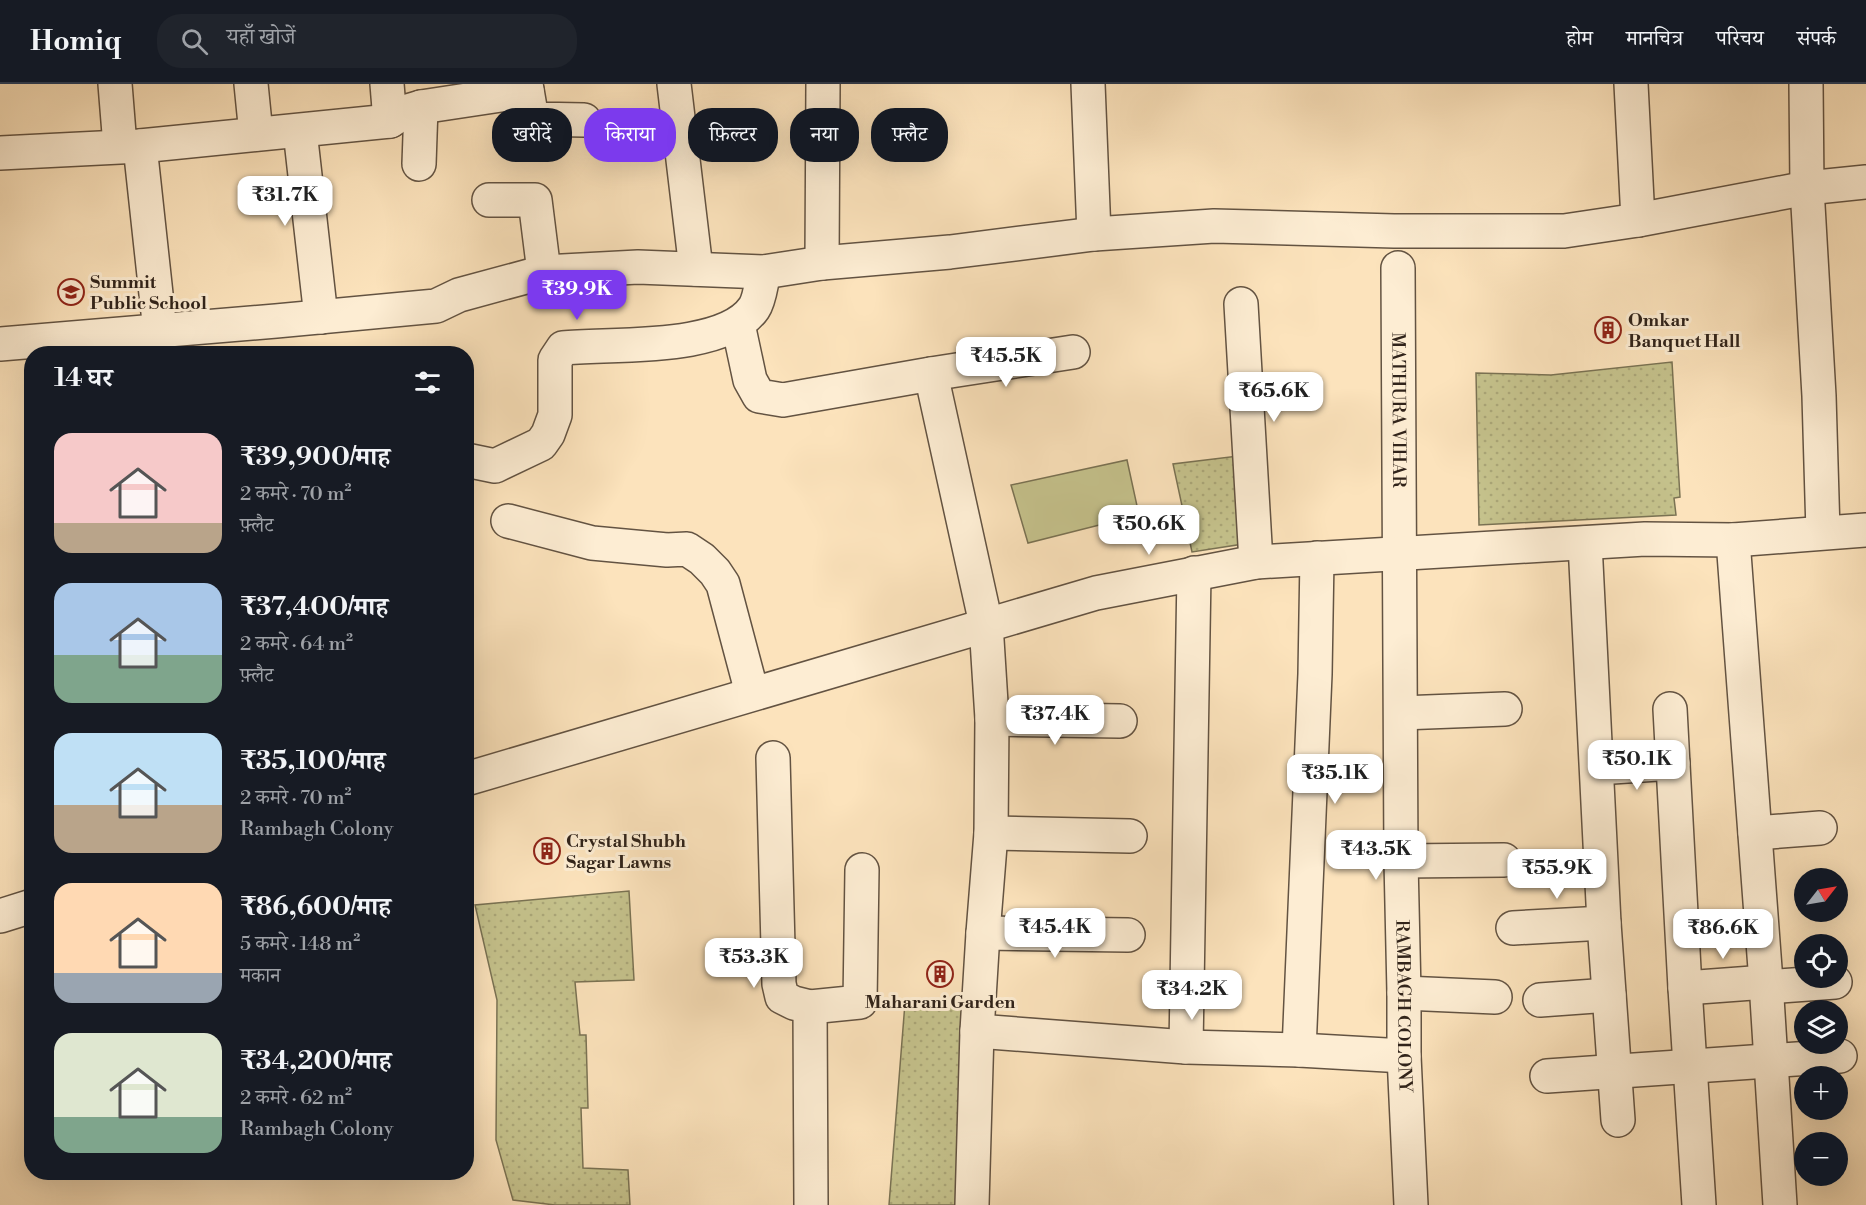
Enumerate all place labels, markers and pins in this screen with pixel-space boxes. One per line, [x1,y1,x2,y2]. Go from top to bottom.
pin: ₹31.7K [236,176,334,227]
pin: ₹39.9K [528,270,626,321]
place label: Summit Public School [90,271,207,315]
school or university icon: Summit Public School [56,277,86,307]
place label: Omkar Banquet Hall [1628,309,1741,353]
building icon: Omkar Banquet Hall [1593,315,1623,345]
pin: ₹45.5K [957,337,1055,388]
pin: ₹65.6K [1225,372,1323,423]
pin: ₹50.6K [1100,505,1198,556]
pin: ₹37.4K [1006,695,1104,746]
pin: ₹50.1K [1588,740,1686,791]
pin: ₹35.1K [1286,754,1384,805]
place label: Crystal Shubh Sagar Lawns [566,830,686,874]
pin: ₹43.5K [1327,830,1425,881]
building icon: Crystal Shubh Sagar Lawns [532,836,562,866]
pin: ₹55.9K [1508,849,1606,900]
pin: ₹45.4K [1006,908,1104,959]
pin: ₹86.6K [1674,909,1772,960]
pin: ₹53.3K [705,938,803,989]
building icon: Maharani Garden [925,959,955,989]
pin: ₹34.2K [1143,970,1241,1021]
place label: Maharani Garden [865,991,1015,1014]

